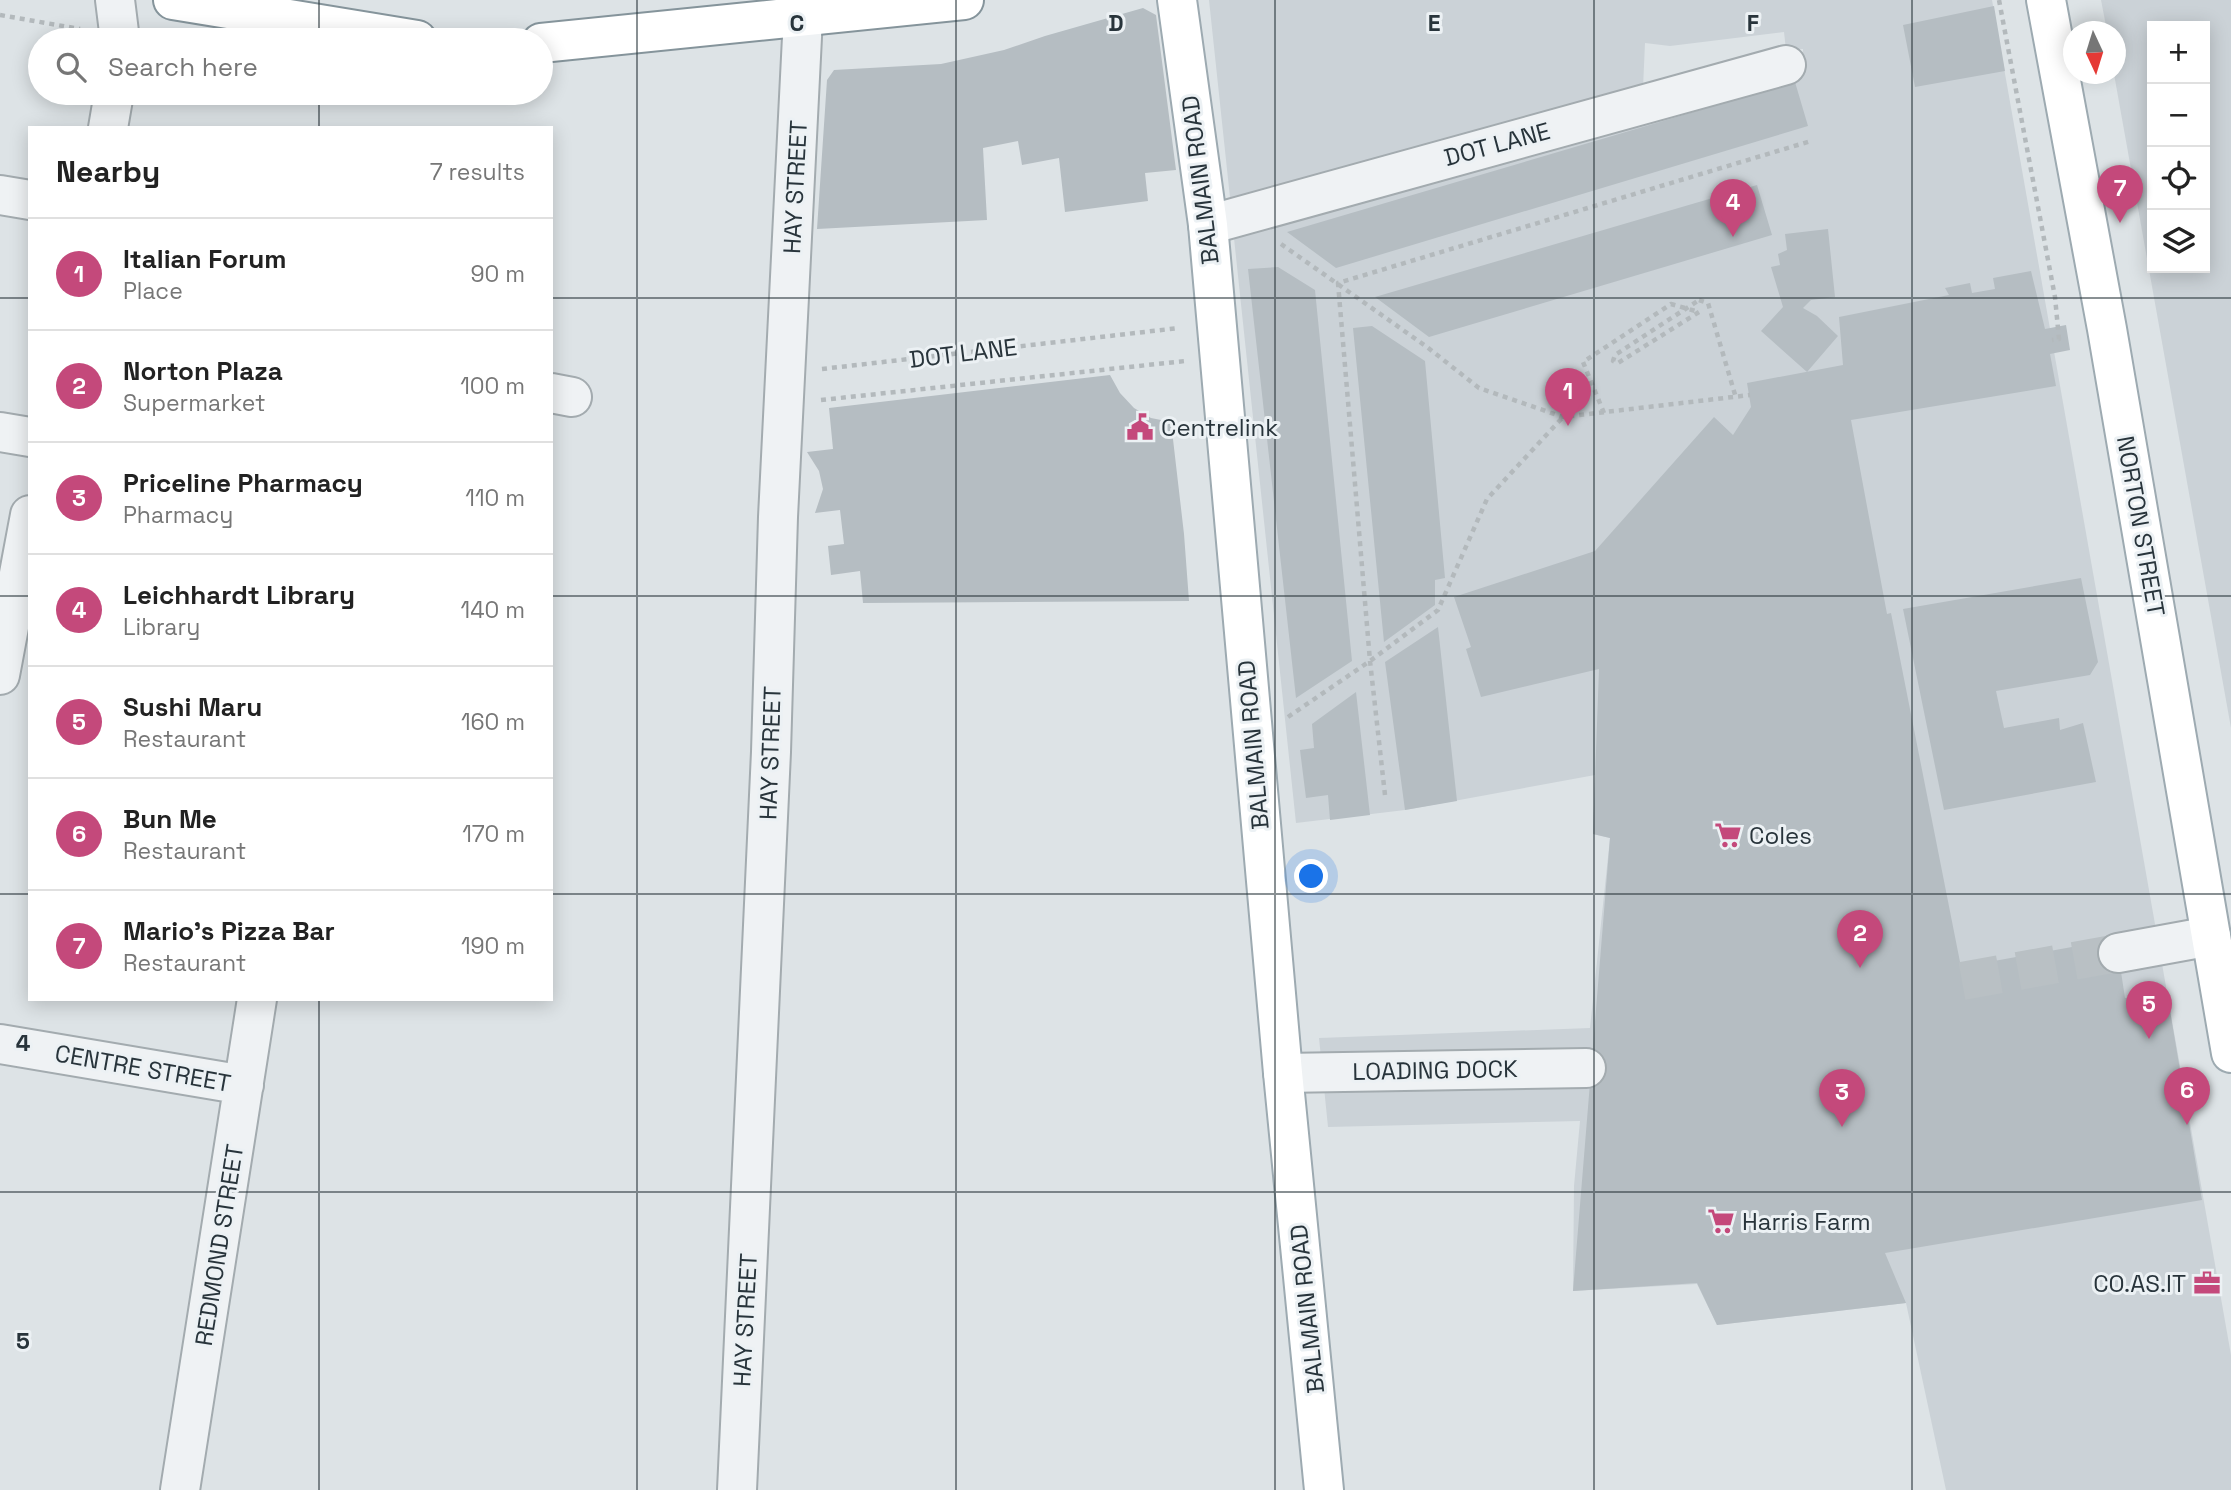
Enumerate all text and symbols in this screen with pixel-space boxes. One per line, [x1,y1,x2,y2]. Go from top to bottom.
text: C [790,8,804,38]
text: D [1108,8,1124,38]
text: E [1428,8,1440,38]
text: F [1747,8,1759,38]
north arrow [2063,21,2126,84]
map controls [2147,21,2210,273]
button: + [2147,21,2210,84]
search box [28,28,553,105]
icon: search [52,48,90,86]
text: Search here [108,50,258,84]
button: − [2147,84,2210,147]
street label: BALMAIN ROAD [1174,94,1226,266]
street label: DOT LANE [1441,115,1553,173]
street label: HAY STREET [776,119,814,255]
button: locate [2147,147,2210,210]
text: Nearby [56,152,160,191]
text: 7 results [430,157,525,187]
pin: 7 [2097,165,2143,223]
pin: 4 [1710,179,1756,237]
button: layers [2147,210,2210,273]
text: Italian Forum [123,242,286,276]
text: 1 [74,259,84,289]
text: 90 m [470,259,525,289]
text: Place [123,276,183,306]
street label: DOT LANE [907,331,1019,375]
text: Norton Plaza [123,354,283,388]
pin: 1 [1545,368,1591,426]
text: 2 [72,371,86,401]
text: 100 m [460,371,525,401]
text: Supermarket [123,388,265,418]
public building icon: Centrelink [1125,412,1155,442]
place label: Centrelink [1161,412,1278,443]
street label: NORTON STREET [2110,433,2172,619]
text: Priceline Pharmacy [123,466,363,500]
text: 3 [72,483,86,513]
text: 110 m [465,483,525,513]
text: Pharmacy [123,500,233,530]
text: Leichhardt Library [123,578,355,612]
text: 4 [72,595,86,625]
text: 140 m [461,595,525,625]
text: Library [123,612,200,642]
street label: BALMAIN ROAD [1230,659,1276,831]
street label: HAY STREET [752,686,788,820]
text: Sushi Maru [123,690,262,724]
text: 5 [72,707,86,737]
text: 160 m [461,707,525,737]
text: Restaurant [123,724,246,754]
text: Bun Me [123,802,217,836]
text: 6 [72,819,86,849]
text: 170 m [462,819,525,849]
supermarket icon: Coles [1713,820,1743,850]
place label: Coles [1749,820,1812,851]
text: Restaurant [123,836,246,866]
your location [1294,859,1328,893]
pin: 2 [1837,910,1883,968]
text: Mario's Pizza Bar [123,914,335,948]
text: 7 [73,931,85,961]
text: 190 m [461,931,525,961]
text: Restaurant [123,948,246,978]
pin: 5 [2126,981,2172,1039]
text: 4 [16,1028,31,1058]
street label: CENTRE STREET [53,1037,233,1099]
street label: LOADING DOCK [1352,1053,1518,1087]
pin: 6 [2164,1067,2210,1125]
pin: 3 [1819,1069,1865,1127]
street label: REDMOND STREET [188,1142,250,1348]
supermarket icon: Harris Farm [1706,1206,1736,1236]
place label: Harris Farm [1742,1206,1871,1237]
street label: BALMAIN ROAD [1283,1223,1331,1395]
street label: HAY STREET [726,1252,764,1388]
place label: CO.AS.IT [2093,1268,2186,1299]
office icon: CO.AS.IT [2192,1268,2222,1298]
text: 5 [16,1326,30,1356]

